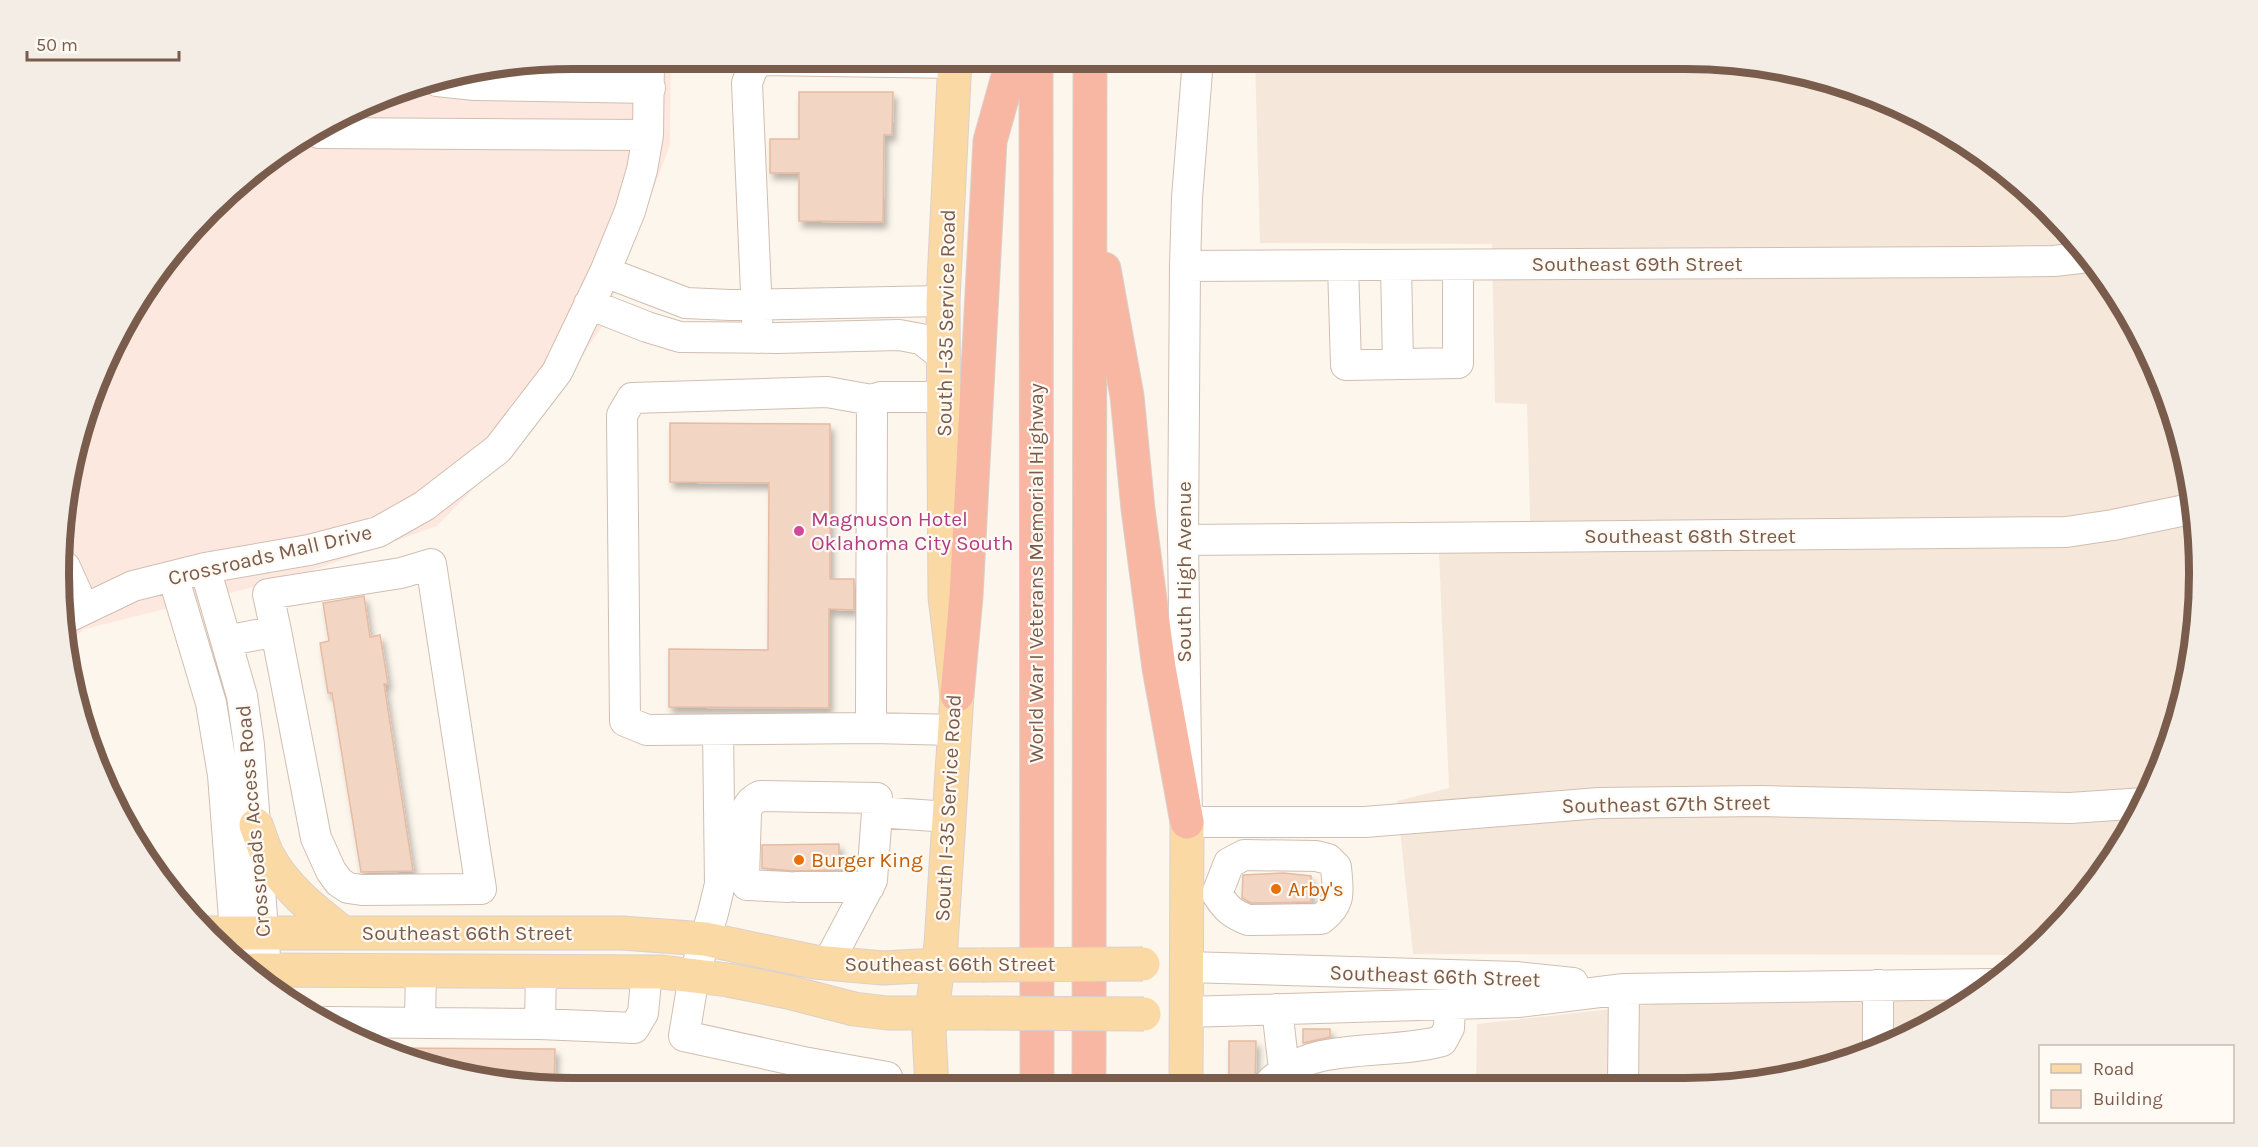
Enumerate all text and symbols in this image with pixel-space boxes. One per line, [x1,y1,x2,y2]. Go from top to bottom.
scale bar [27,24,178,62]
text: 50 m [36,34,78,56]
street label: South I-35 Service Road [932,209,960,437]
street label: Southeast 69th Street [1531,252,1743,276]
street label: World War I Veterans Memorial Highway [1024,383,1048,763]
street label: South High Avenue [1172,481,1196,663]
place label: Magnuson Hotel Oklahoma City South [811,507,1013,555]
street label: Crossroads Mall Drive [166,520,374,590]
marker: Magnuson Hotel Oklahoma City South [792,524,806,538]
street label: Southeast 68th Street [1584,524,1796,548]
street label: South I-35 Service Road [930,694,966,922]
street label: Crossroads Access Road [231,704,275,938]
street label: Southeast 67th Street [1561,790,1771,818]
place label: Burger King [811,848,923,872]
marker: Burger King [792,853,806,867]
place label: Arby's [1288,877,1344,901]
marker: Arby's [1269,882,1283,896]
street label: Southeast 66th Street [362,921,573,945]
street label: Southeast 66th Street [845,952,1056,976]
street label: Southeast 66th Street [1329,960,1541,992]
legend [2039,1045,2234,1123]
text: Road [2093,1058,2134,1080]
text: Building [2093,1088,2163,1110]

